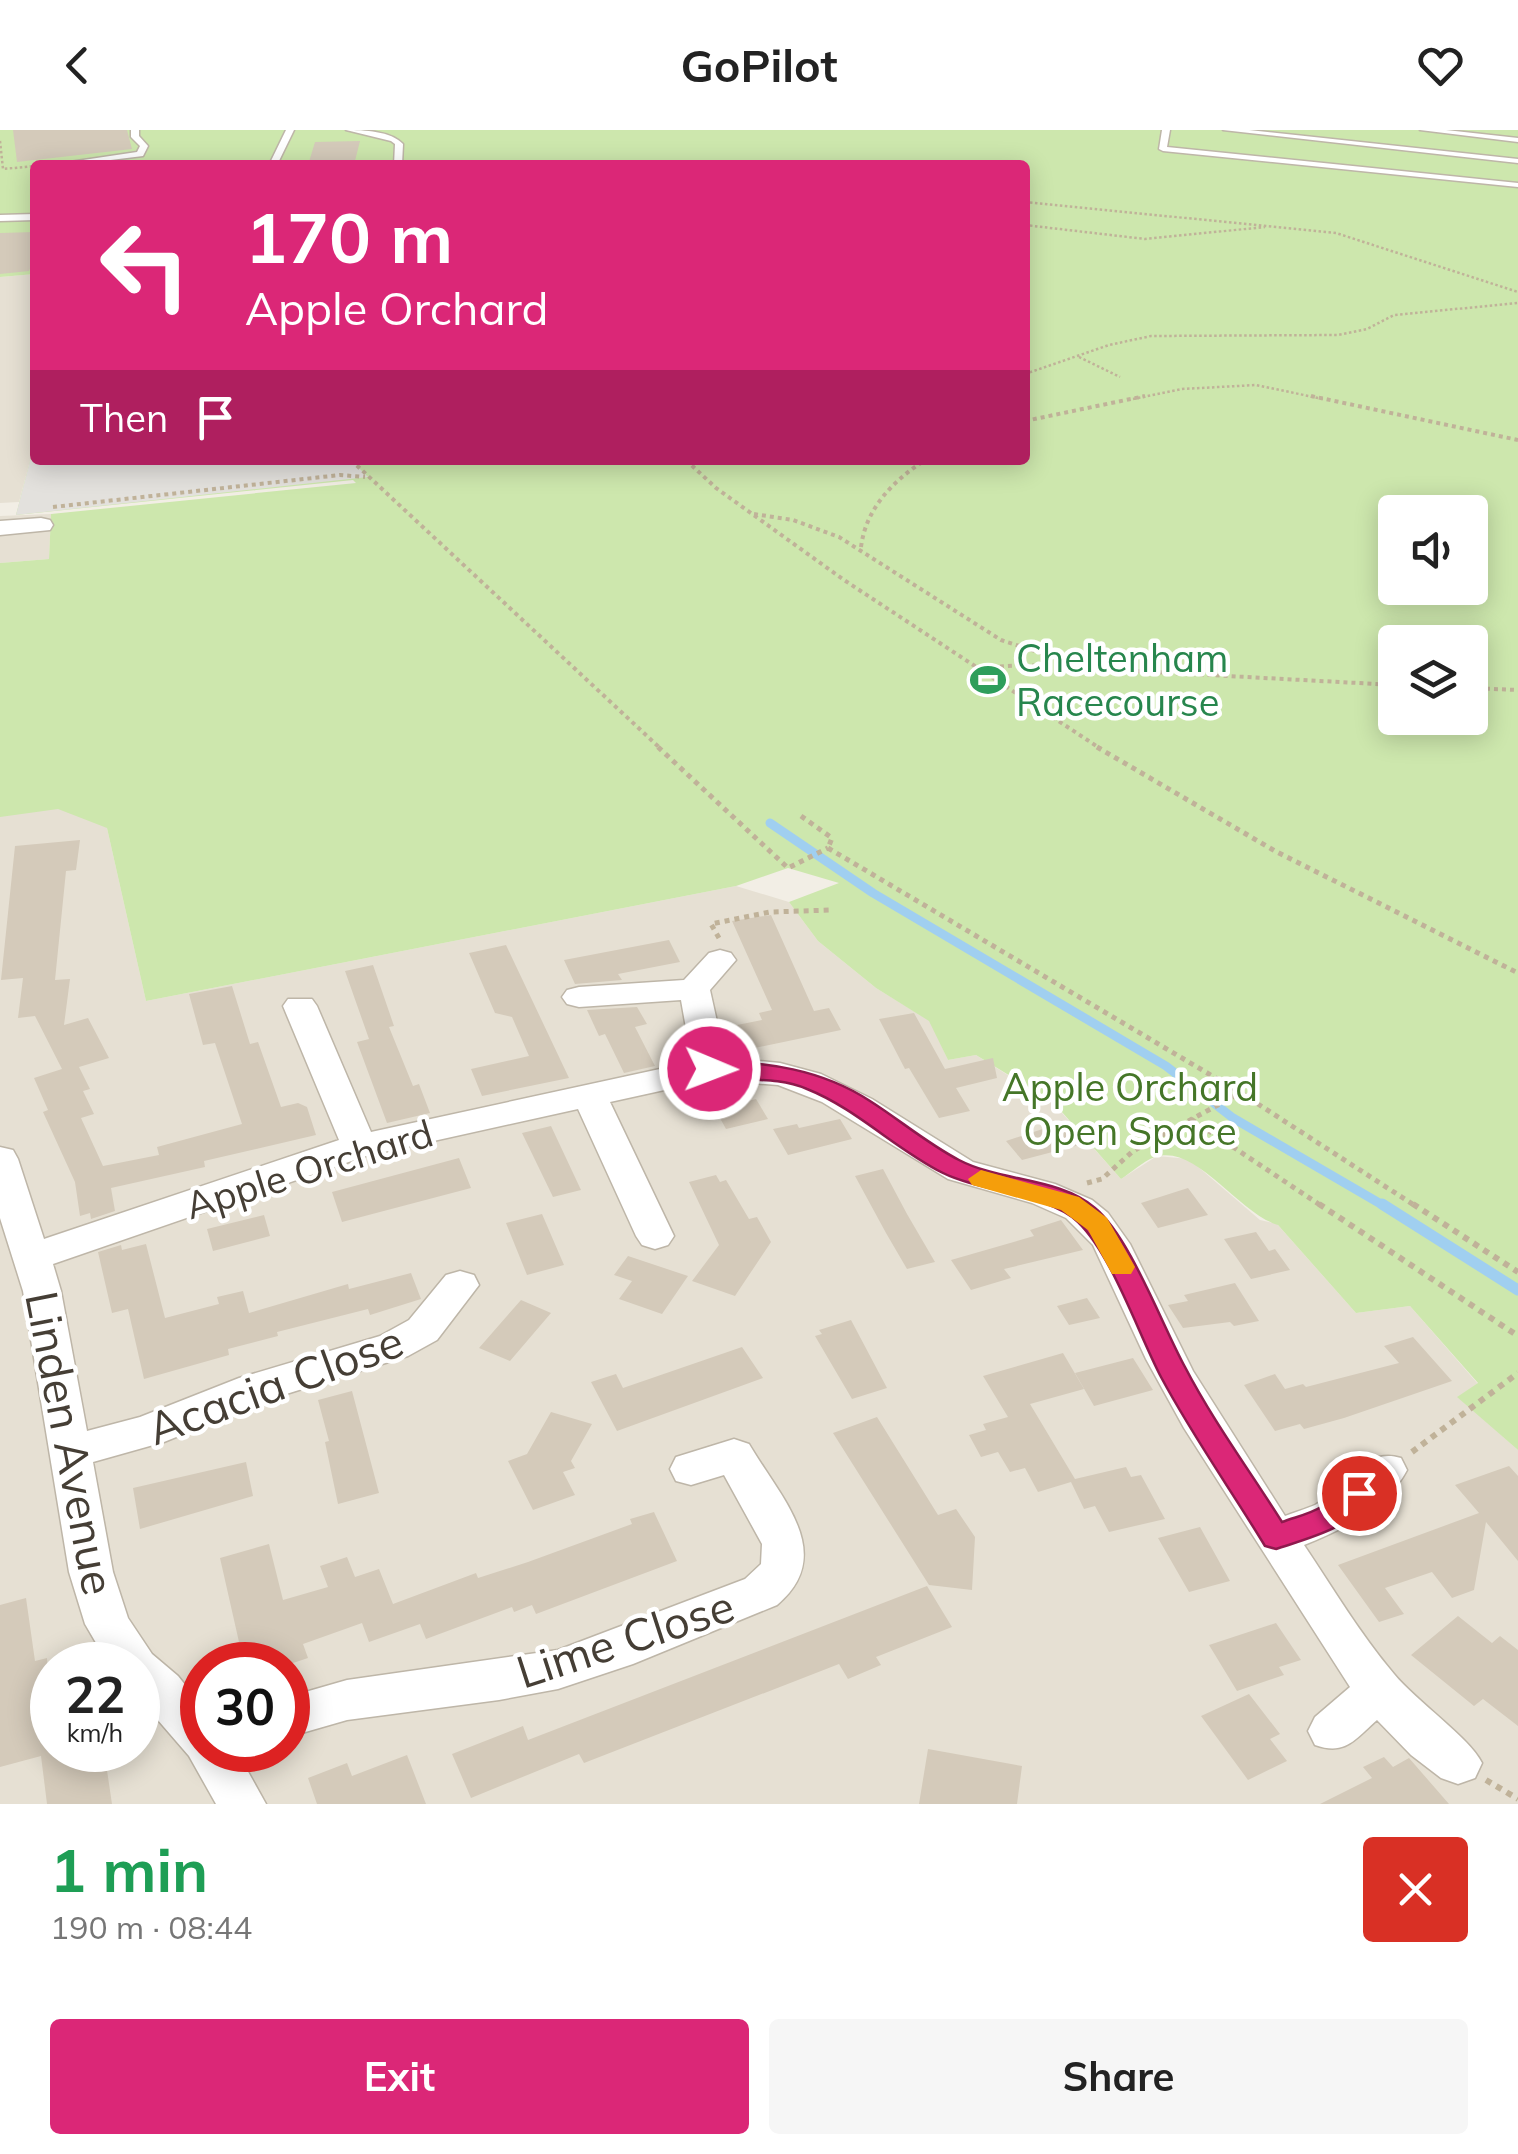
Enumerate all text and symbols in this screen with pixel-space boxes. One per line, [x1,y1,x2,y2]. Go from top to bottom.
text: GoPilot [681,37,837,93]
icon: back [50,38,105,93]
icon: heart [1413,38,1468,93]
text: 170 m [245,193,453,281]
icon: left [80,200,210,330]
text: Apple Orchard [245,280,549,336]
icon: arrive [188,390,243,445]
text: Then [80,394,168,442]
map controls [1378,495,1488,735]
button: sound [1378,495,1488,605]
button: layers [1378,625,1488,735]
place label: Cheltenham Racecourse [1016,634,1228,726]
sports icon: Cheltenham Racecourse [969,661,1007,699]
position arrow [658,1017,762,1121]
park label: Apple Orchard Open Space [1002,1063,1258,1155]
street label: Apple Orchard [179,1109,439,1229]
street label: Linden Avenue [14,1287,128,1599]
street label: Acacia Close [140,1312,410,1456]
pin [1317,1451,1402,1536]
icon: arrive [1332,1466,1387,1521]
street label: Lime Close [509,1577,741,1699]
speed limit sign: 30 [180,1642,310,1772]
text: 22 [65,1663,125,1726]
text: km/h [67,1717,123,1748]
text: 1 min [50,1832,208,1907]
button: close [1363,1837,1468,1942]
text: 190 m · 08:44 [50,1907,252,1947]
button: Exit [50,2019,749,2134]
button: Share [769,2019,1468,2134]

